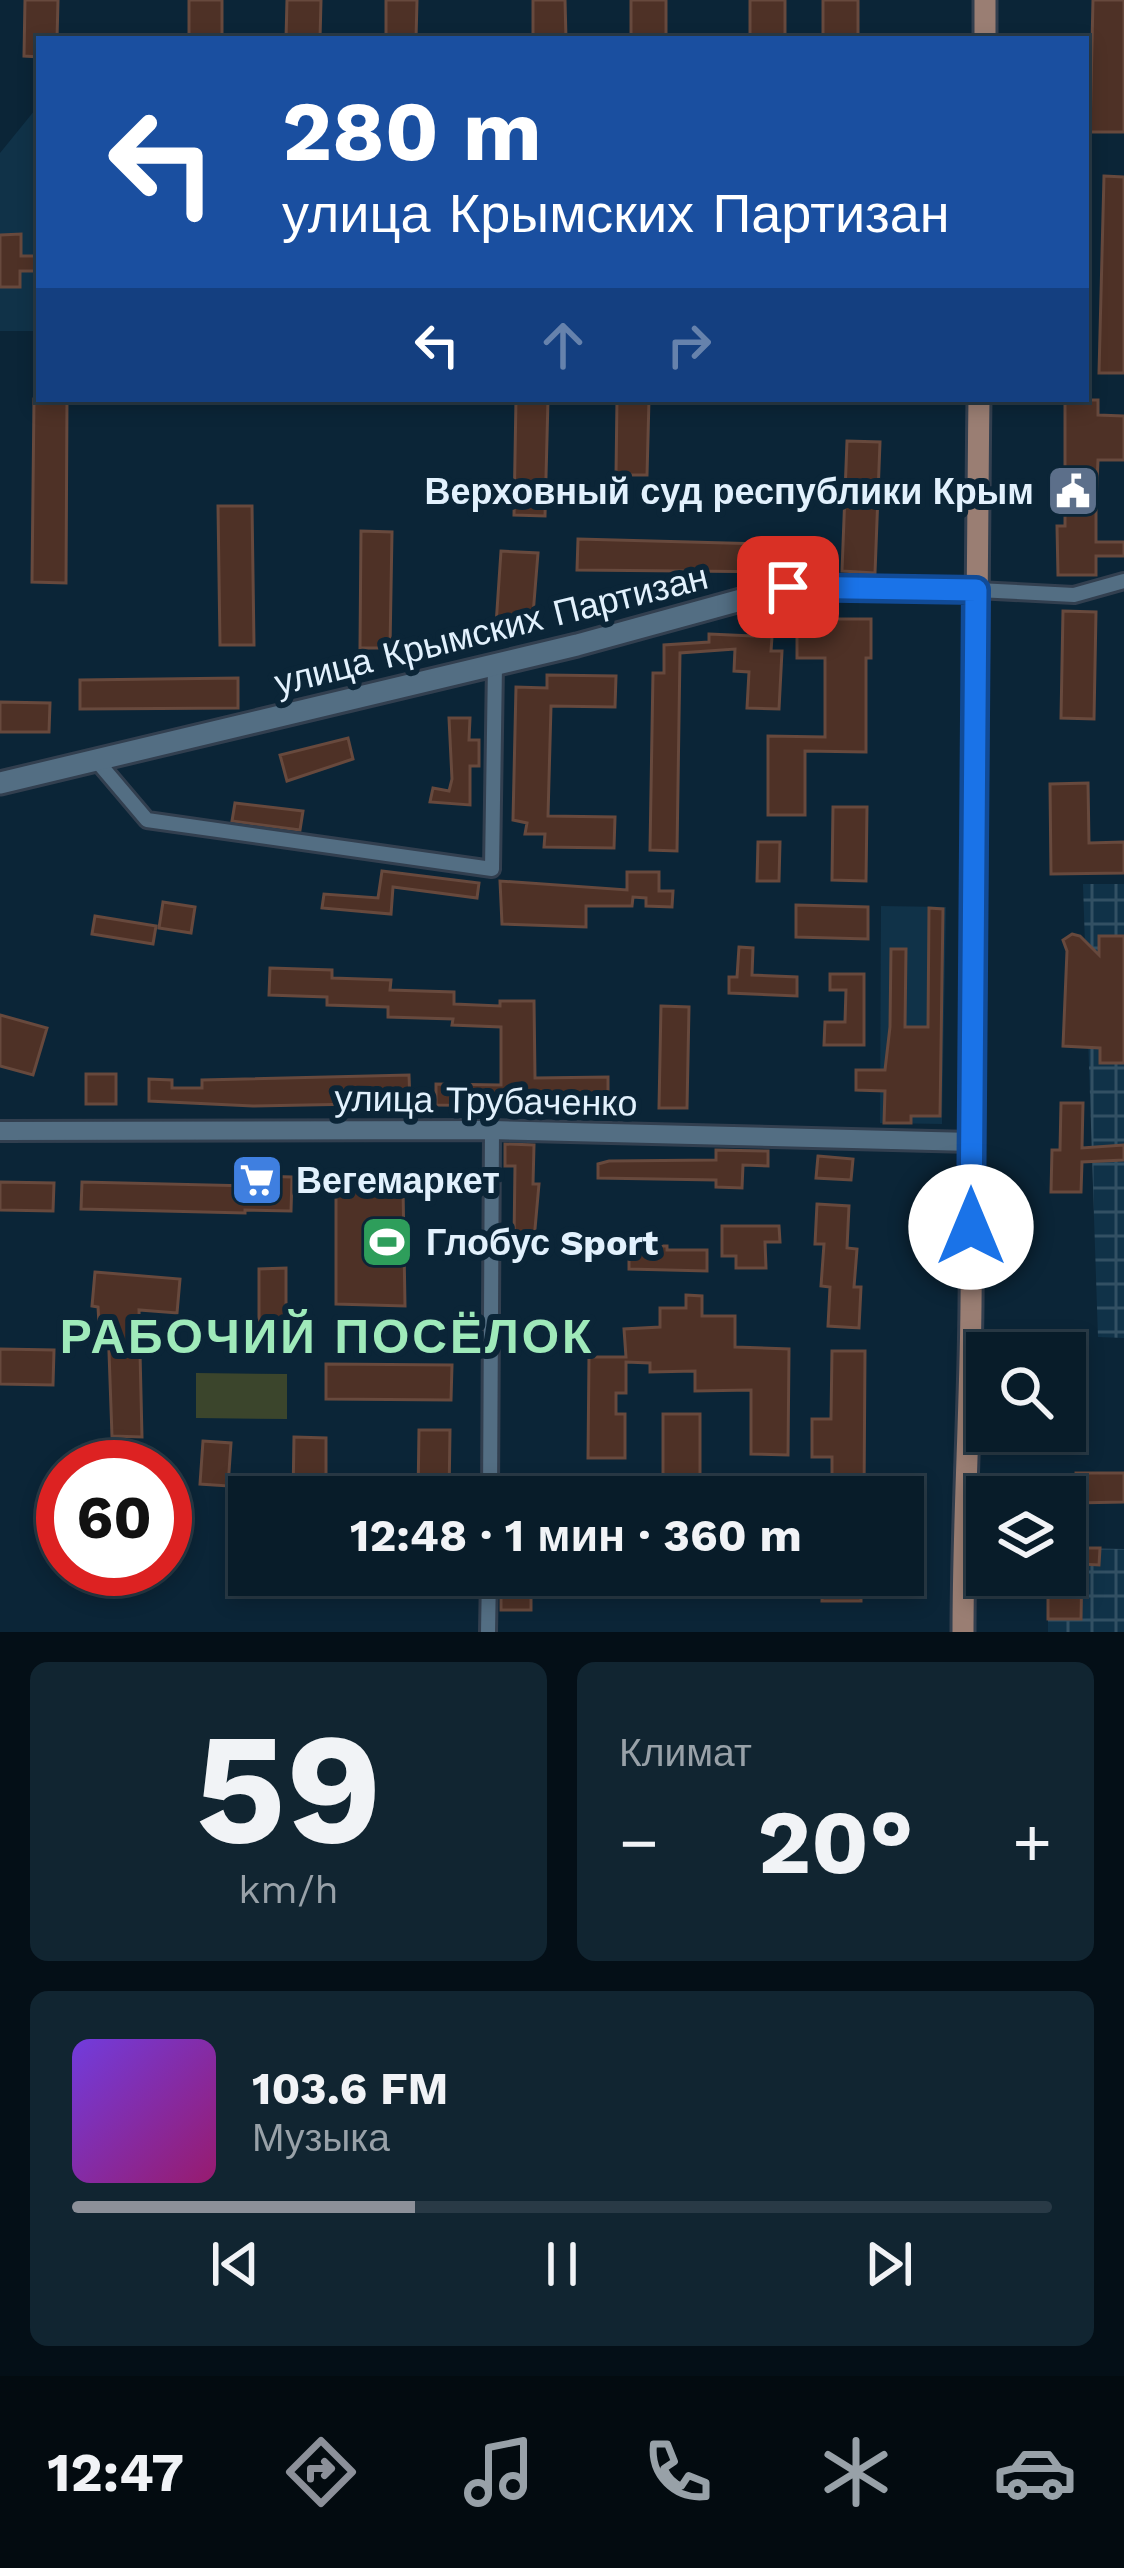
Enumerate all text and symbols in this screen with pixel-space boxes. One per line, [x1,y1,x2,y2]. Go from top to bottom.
text: 280 m [282,82,542,180]
icon: left [84,84,240,240]
text: улица Крымских Партизан [282,182,950,245]
icon: left [404,312,470,378]
icon: ahead [530,312,596,378]
icon: right [656,312,722,378]
public building icon: Верховный суд республики Крым [1045,463,1101,519]
place label: Верховный суд республики Крым [425,471,1034,513]
pin [737,536,839,638]
icon: arrive [755,554,821,620]
street label: улица Крымских Партизан [270,556,712,704]
street label: улица Трубаченко [334,1077,638,1125]
supermarket icon: Вегемаркет [229,1152,285,1208]
place label: Вегемаркет [296,1160,500,1202]
position arrow [908,1164,1034,1290]
sports icon: Глобус Sport [359,1214,415,1270]
place label: Глобус Sport [426,1222,659,1264]
district label: РАБОЧИЙ ПОСЁЛОК [60,1308,594,1365]
map controls [966,1332,1086,1596]
button: search [966,1332,1086,1452]
speed limit sign: 60 [36,1440,192,1596]
button: layers [966,1476,1086,1596]
text: 12:48 · 1 мин · 360 m [350,1509,802,1562]
text: 59 [195,1697,382,1880]
text: Климат [619,1730,752,1775]
text: 20° [757,1789,914,1895]
text: − [619,1804,659,1881]
text: + [1012,1804,1052,1881]
text: km/h [238,1867,339,1912]
text: 103.6 FM [252,2062,449,2115]
text: Музыка [252,2115,390,2160]
icon: previous [202,2231,268,2297]
icon: pause [529,2231,595,2297]
icon: next [856,2231,922,2297]
icon: directions [279,2430,363,2514]
icon: music [457,2430,541,2514]
icon: phone [636,2430,720,2514]
icon: climate [814,2430,898,2514]
icon: car [993,2430,1077,2514]
text: 12:47 [47,2441,184,2504]

